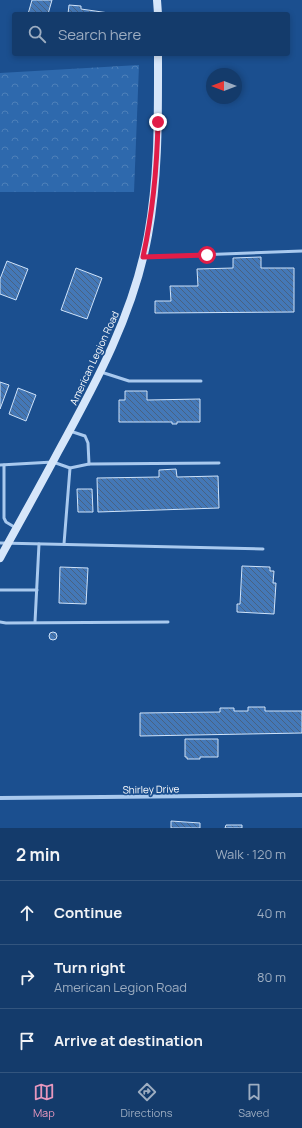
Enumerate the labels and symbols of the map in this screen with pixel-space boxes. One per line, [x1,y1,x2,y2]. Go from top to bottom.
north arrow [206,68,242,104]
route end [149,113,167,131]
route start [198,246,216,264]
street label: American Legion Road [66,309,122,407]
street label: Shirley Drive [122,782,180,796]

